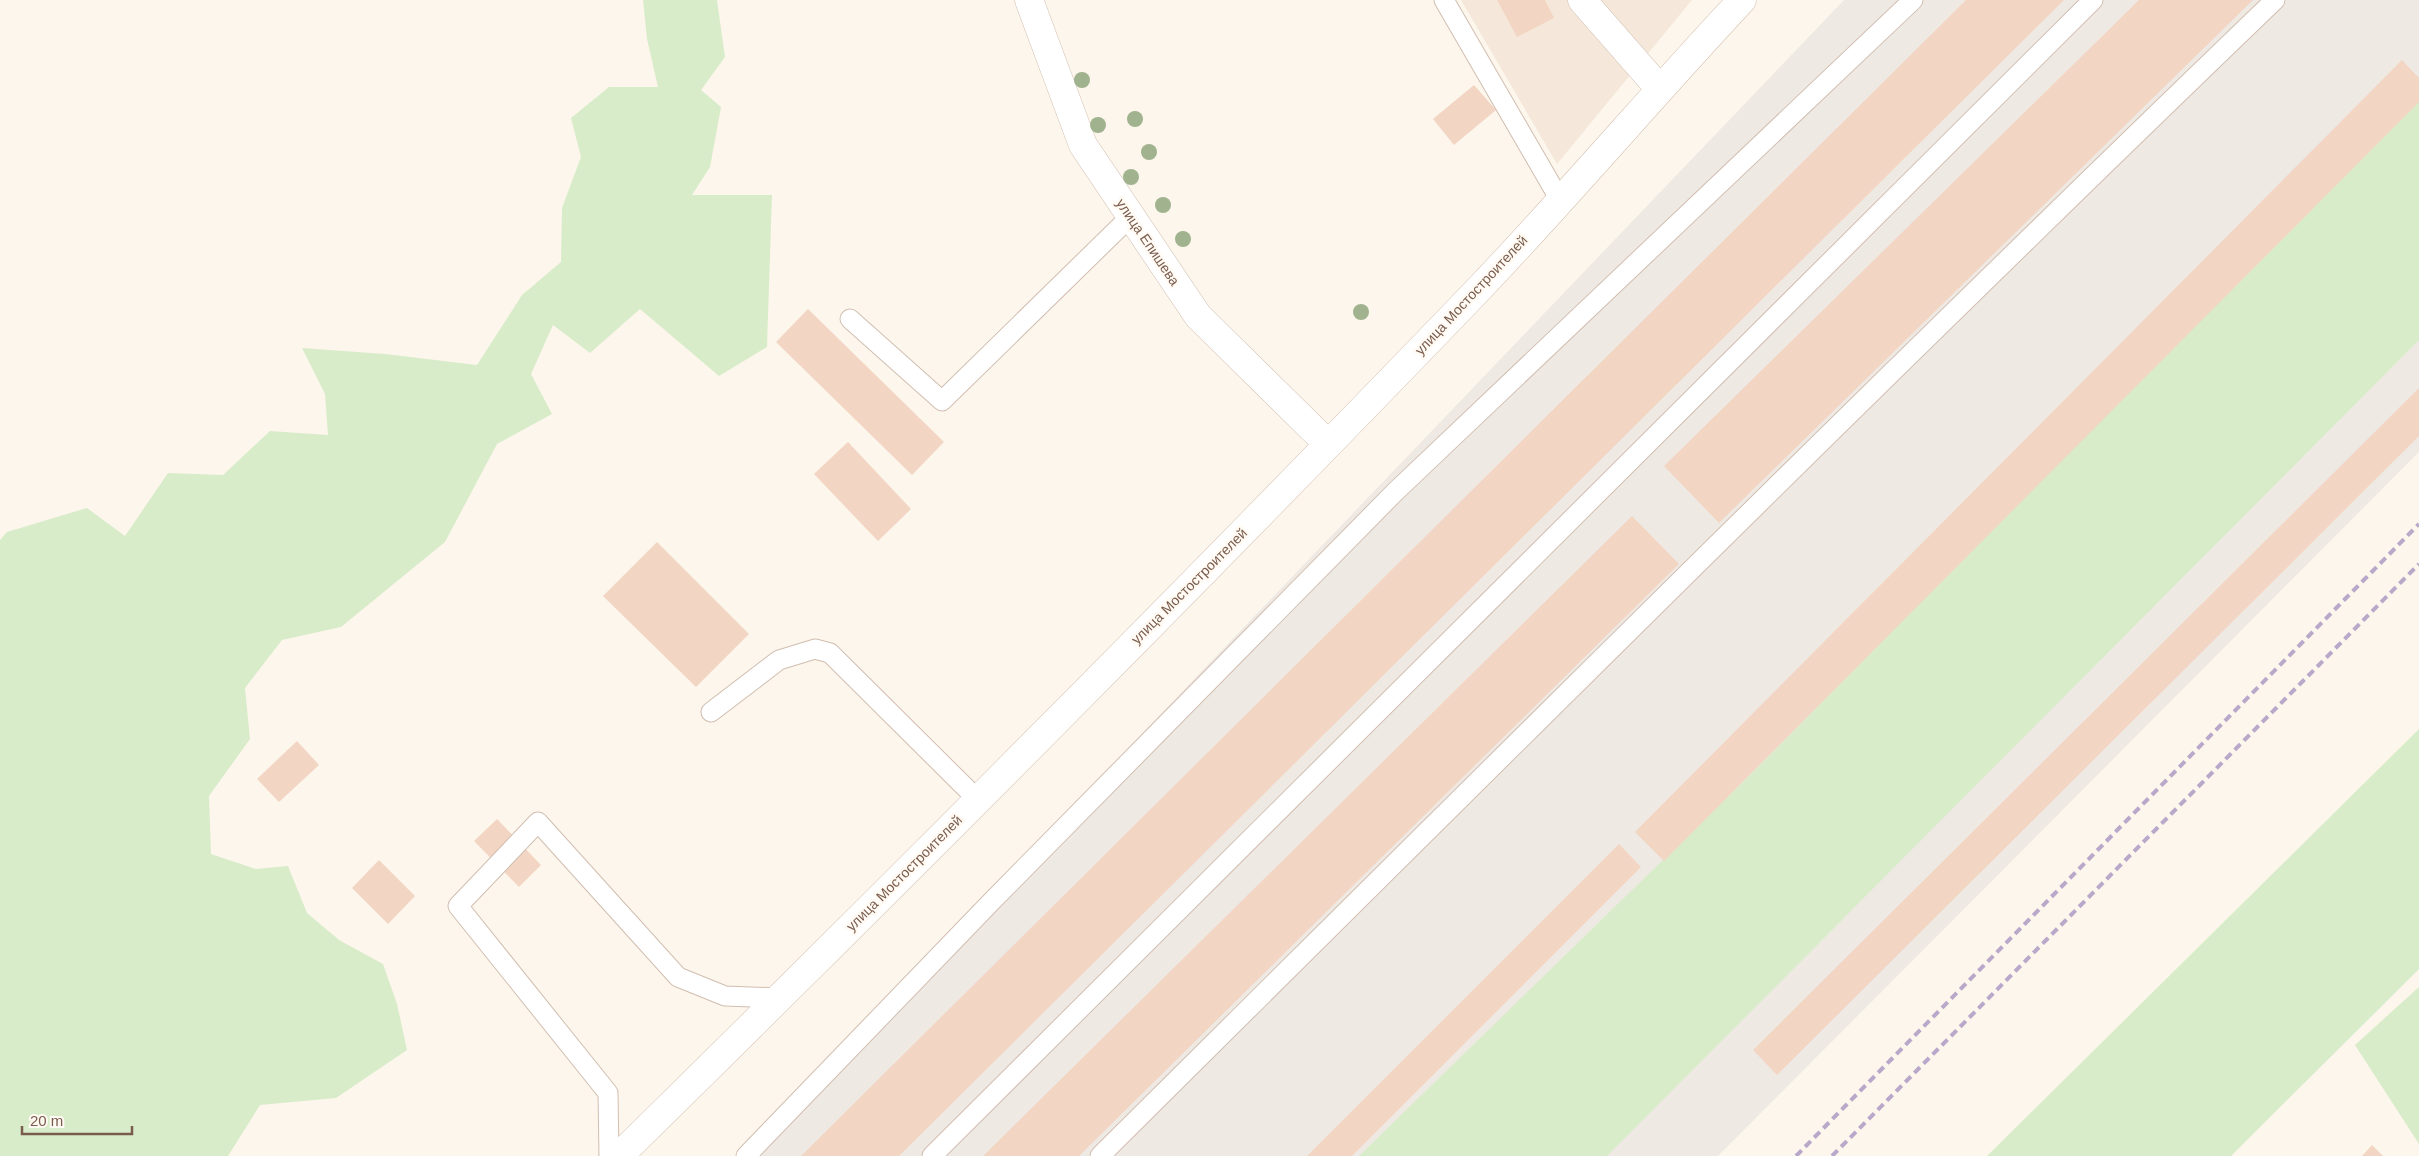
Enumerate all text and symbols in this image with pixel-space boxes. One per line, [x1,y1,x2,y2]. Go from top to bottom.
street label: улица Епишева [1113,196,1183,289]
street label: улица Мостостроителей [1412,232,1530,358]
street label: улица Мостостроителей [1128,525,1250,647]
street label: улица Мостостроителей [843,812,965,934]
scale bar [22,1104,132,1136]
text: 20 m [30,1112,63,1129]

